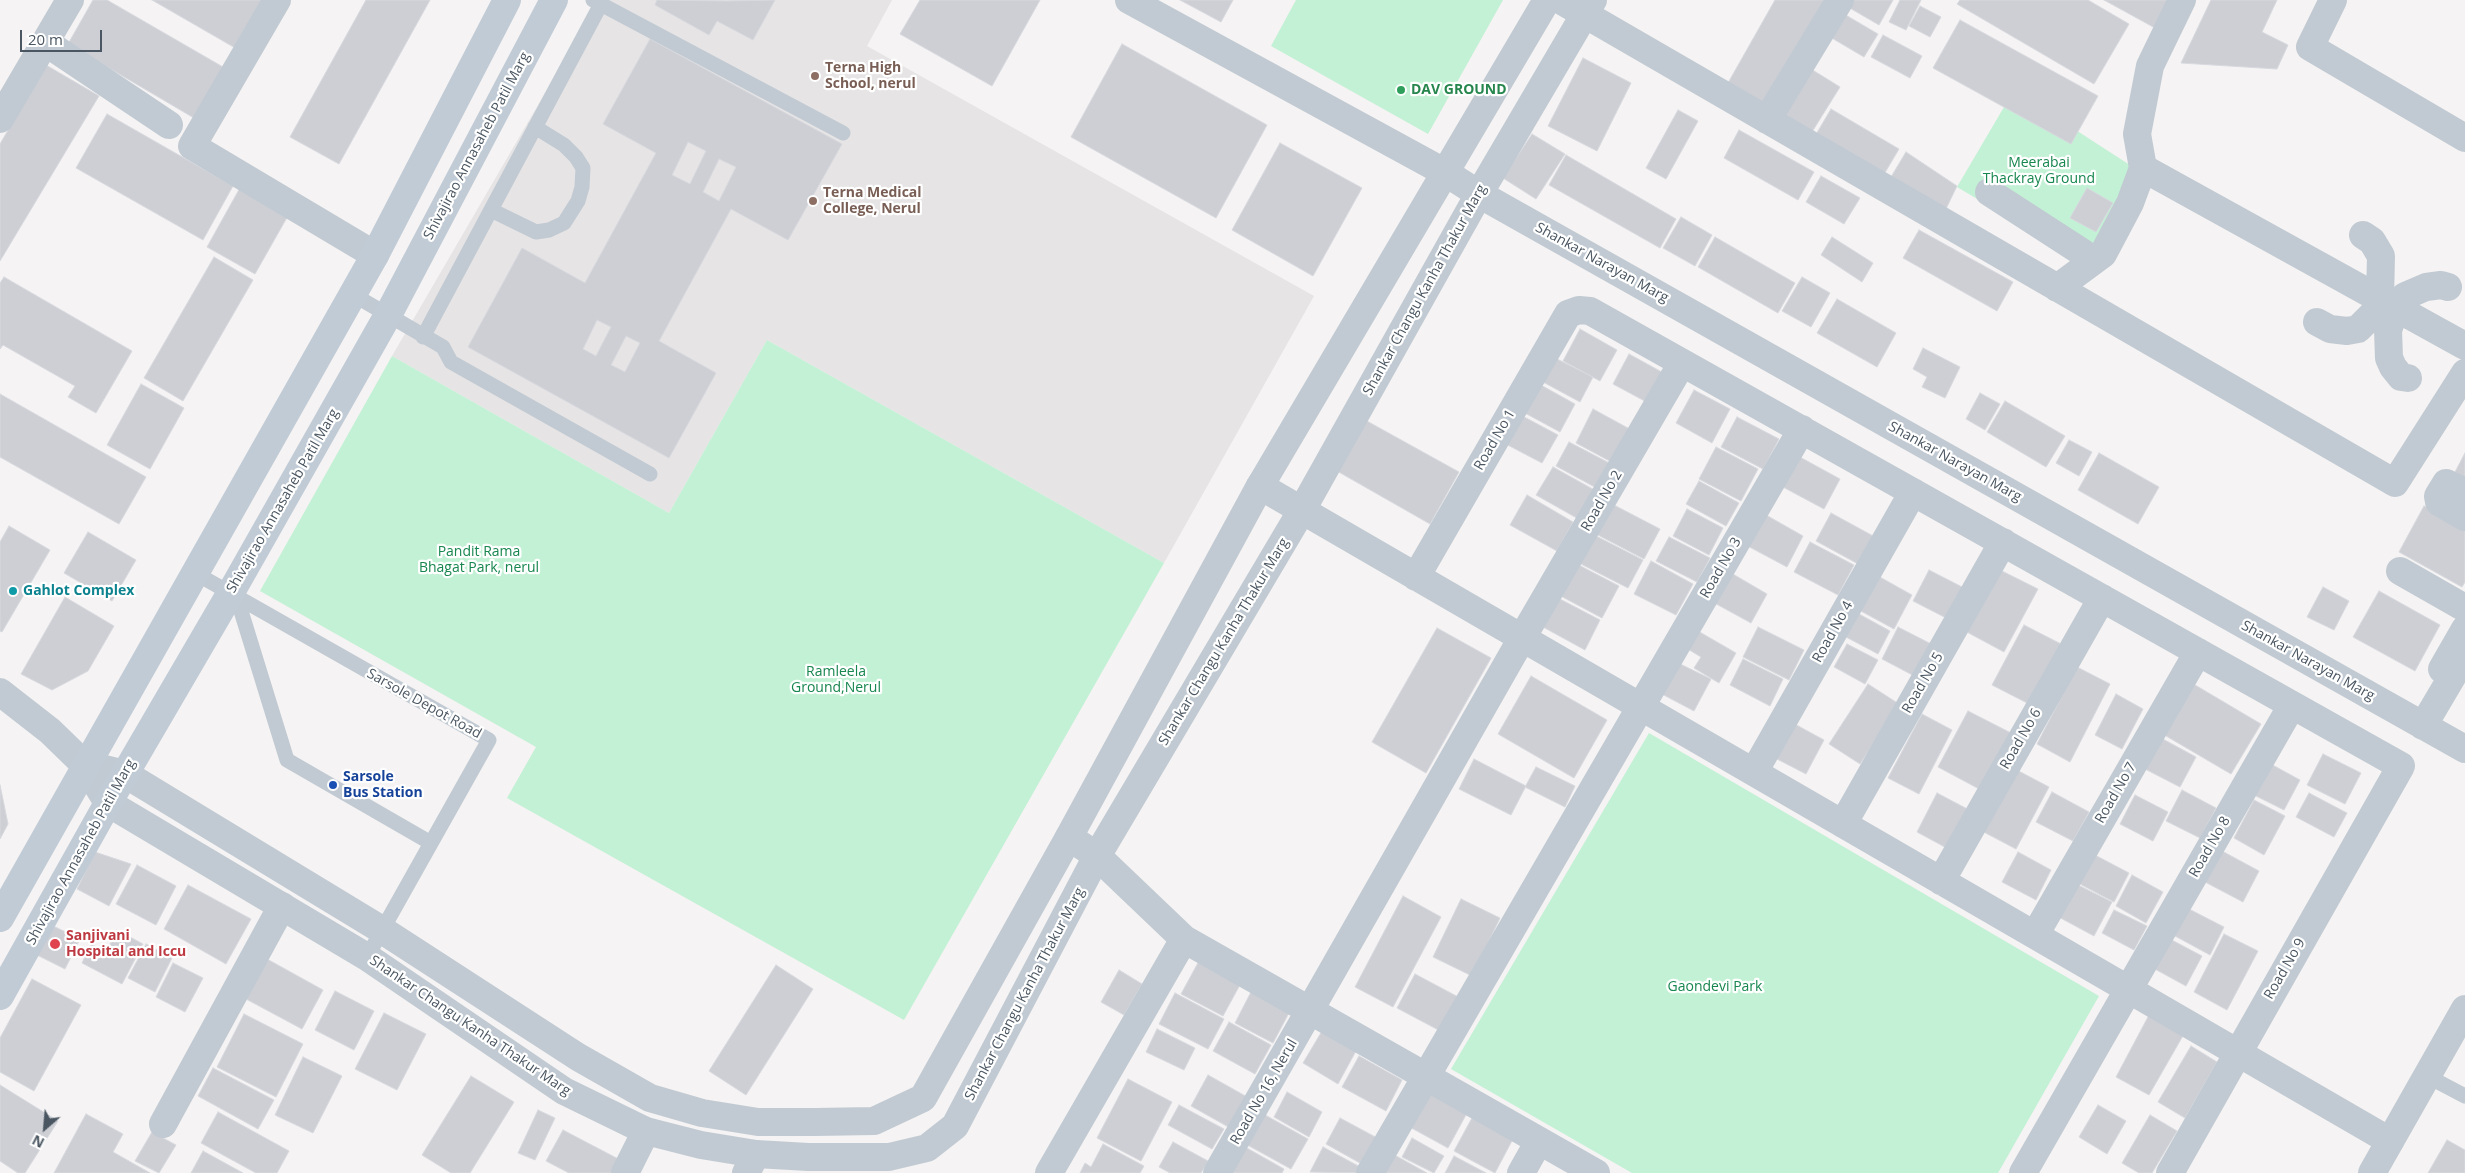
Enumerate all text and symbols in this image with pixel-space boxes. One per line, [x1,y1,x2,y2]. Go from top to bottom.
scale bar [22,20,105,52]
text: 20 m [28,29,63,49]
street label: Shivajirao Annasaheb Patil Marg [420,49,534,243]
place label: Terna High School, nerul [825,60,916,92]
marker: Terna High School, nerul [809,70,821,82]
place label: DAV GROUND [1411,82,1507,98]
marker: DAV GROUND [1395,84,1407,96]
park label: Meerabai Thackray Ground [1983,155,2095,188]
street label: Shankar Changu Kanha Thakur Marg [1360,182,1490,398]
place label: Terna Medical College, Nerul [823,185,922,218]
marker: Terna Medical College, Nerul [807,195,819,207]
street label: Shankar Narayan Marg [1532,219,1672,307]
street label: Shivajirao Annasaheb Patil Marg [223,406,343,596]
street label: Road No 1 [1471,407,1519,473]
street label: Shankar Narayan Marg [1885,418,2025,506]
street label: Road No 2 [1578,468,1626,534]
street label: Shankar Changu Kanha Thakur Marg [1155,535,1293,749]
street label: Road No 3 [1697,535,1745,601]
park label: Pandit Rama Bhagat Park, nerul [419,544,539,576]
place label: Gahlot Complex [23,583,134,599]
marker: Gahlot Complex [7,585,19,597]
street label: Road No 4 [1809,598,1857,666]
street label: Shankar Narayan Marg [2238,617,2378,705]
street label: Road No 5 [1899,650,1947,716]
park label: Ramleela Ground,Nerul [791,664,881,696]
street label: Sarsole Depot Road [364,666,484,742]
street label: Road No 6 [1997,706,2045,772]
street label: Shivajirao Annasaheb Patil Marg [23,756,139,948]
street label: Road No 7 [2092,760,2140,826]
place label: Sarsole Bus Station [343,769,423,802]
marker: Sarsole Bus Station [327,779,339,791]
street label: Road No 8 [2186,814,2234,880]
street label: Shankar Changu Kanha Thakur Marg [962,885,1088,1103]
place label: Sanjivani Hospital and Iccu [66,928,186,960]
street label: Road No 9 [2261,936,2309,1002]
marker: Sanjivani Hospital and Iccu [48,937,62,951]
street label: Shankar Changu Kanha Thakur Marg [366,952,574,1100]
park label: Gaondevi Park [1668,979,1762,995]
street label: Road No 16, Nerul [1227,1036,1301,1148]
north arrow [20,1103,70,1153]
text: N [29,1131,47,1153]

